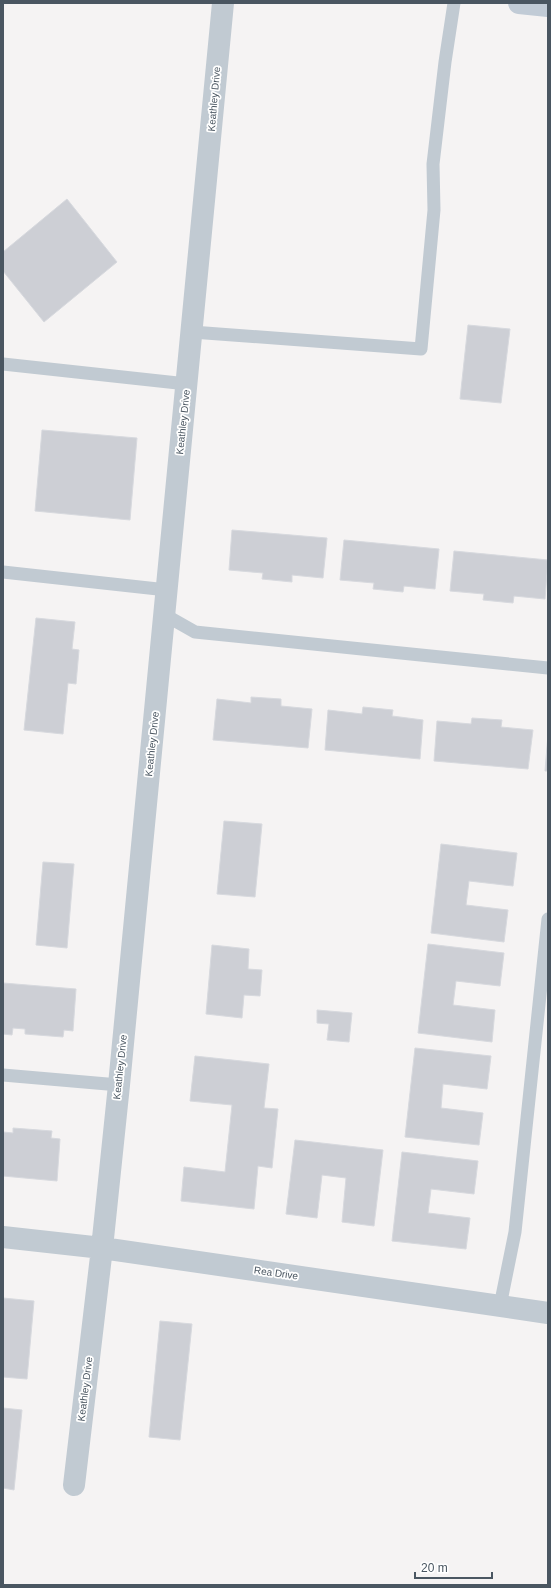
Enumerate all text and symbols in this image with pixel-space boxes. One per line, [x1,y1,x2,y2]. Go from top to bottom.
street label: Keathley Drive [206,66,222,132]
street label: Keathley Drive [174,389,192,455]
street label: Keathley Drive [143,711,161,777]
street label: Keathley Drive [111,1034,129,1100]
street label: Rea Drive [253,1264,299,1282]
street label: Keathley Drive [76,1356,94,1422]
scale bar [415,1554,492,1580]
text: 20 m [421,1561,448,1575]

